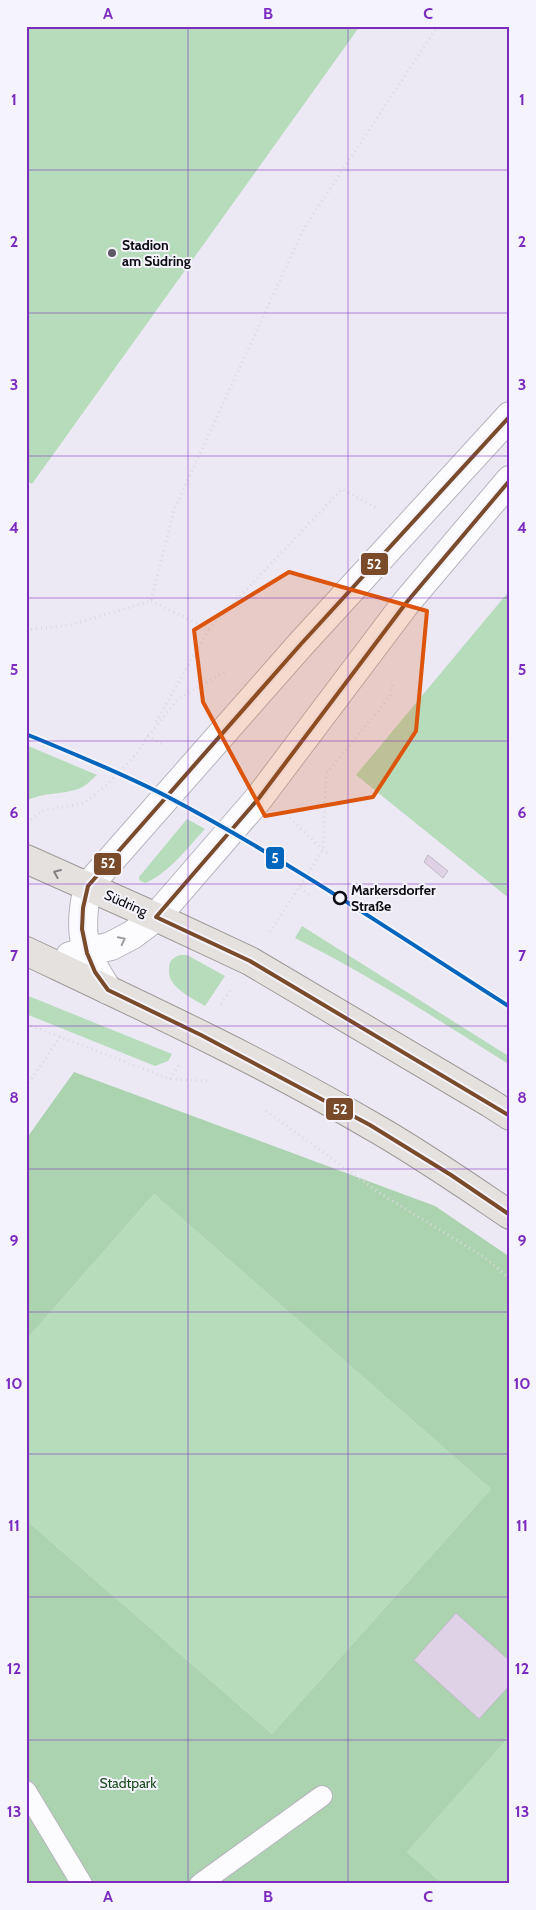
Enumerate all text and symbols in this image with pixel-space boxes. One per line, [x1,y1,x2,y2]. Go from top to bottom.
text: A [103,4,113,23]
text: B [263,4,273,23]
text: C [423,4,433,23]
text: 1 [11,90,17,109]
text: 1 [519,90,525,109]
text: 2 [10,232,18,251]
text: 2 [518,232,526,251]
place label: Stadion am Südring [122,236,191,270]
marker: Stadion am Südring [106,247,118,259]
text: 3 [10,375,18,394]
text: 3 [518,375,526,394]
text: 4 [9,518,19,537]
text: 4 [517,518,527,537]
line badge: 52 [360,552,389,576]
text: 52 [367,555,381,573]
text: 5 [10,660,18,679]
text: 5 [518,660,526,679]
text: 6 [10,803,19,822]
text: 6 [518,803,527,822]
line badge: 5 [265,846,285,870]
text: 5 [271,849,279,867]
line badge: 52 [93,852,122,876]
text: 52 [101,854,115,872]
one-way arrow [53,868,62,879]
place label: Markersdorfer Straße [351,881,436,915]
street label: Südring [102,886,151,921]
marker: Markersdorfer Straße [333,891,347,905]
one-way arrow [117,936,126,946]
text: 7 [10,946,19,965]
text: 7 [518,946,527,965]
text: 8 [9,1088,19,1107]
text: 8 [517,1088,527,1107]
line badge: 52 [325,1097,354,1121]
text: 52 [333,1100,347,1118]
text: 9 [10,1231,19,1250]
text: 9 [518,1231,527,1250]
text: 10 [5,1374,23,1393]
text: 10 [513,1374,531,1393]
text: 11 [8,1516,20,1535]
text: 11 [516,1516,528,1535]
text: 12 [7,1659,21,1678]
text: 12 [515,1659,529,1678]
park label: Stadtpark [99,1774,157,1792]
text: 13 [7,1802,21,1821]
text: 13 [515,1802,529,1821]
text: A [103,1887,113,1906]
text: B [263,1887,273,1906]
text: C [423,1887,433,1906]

